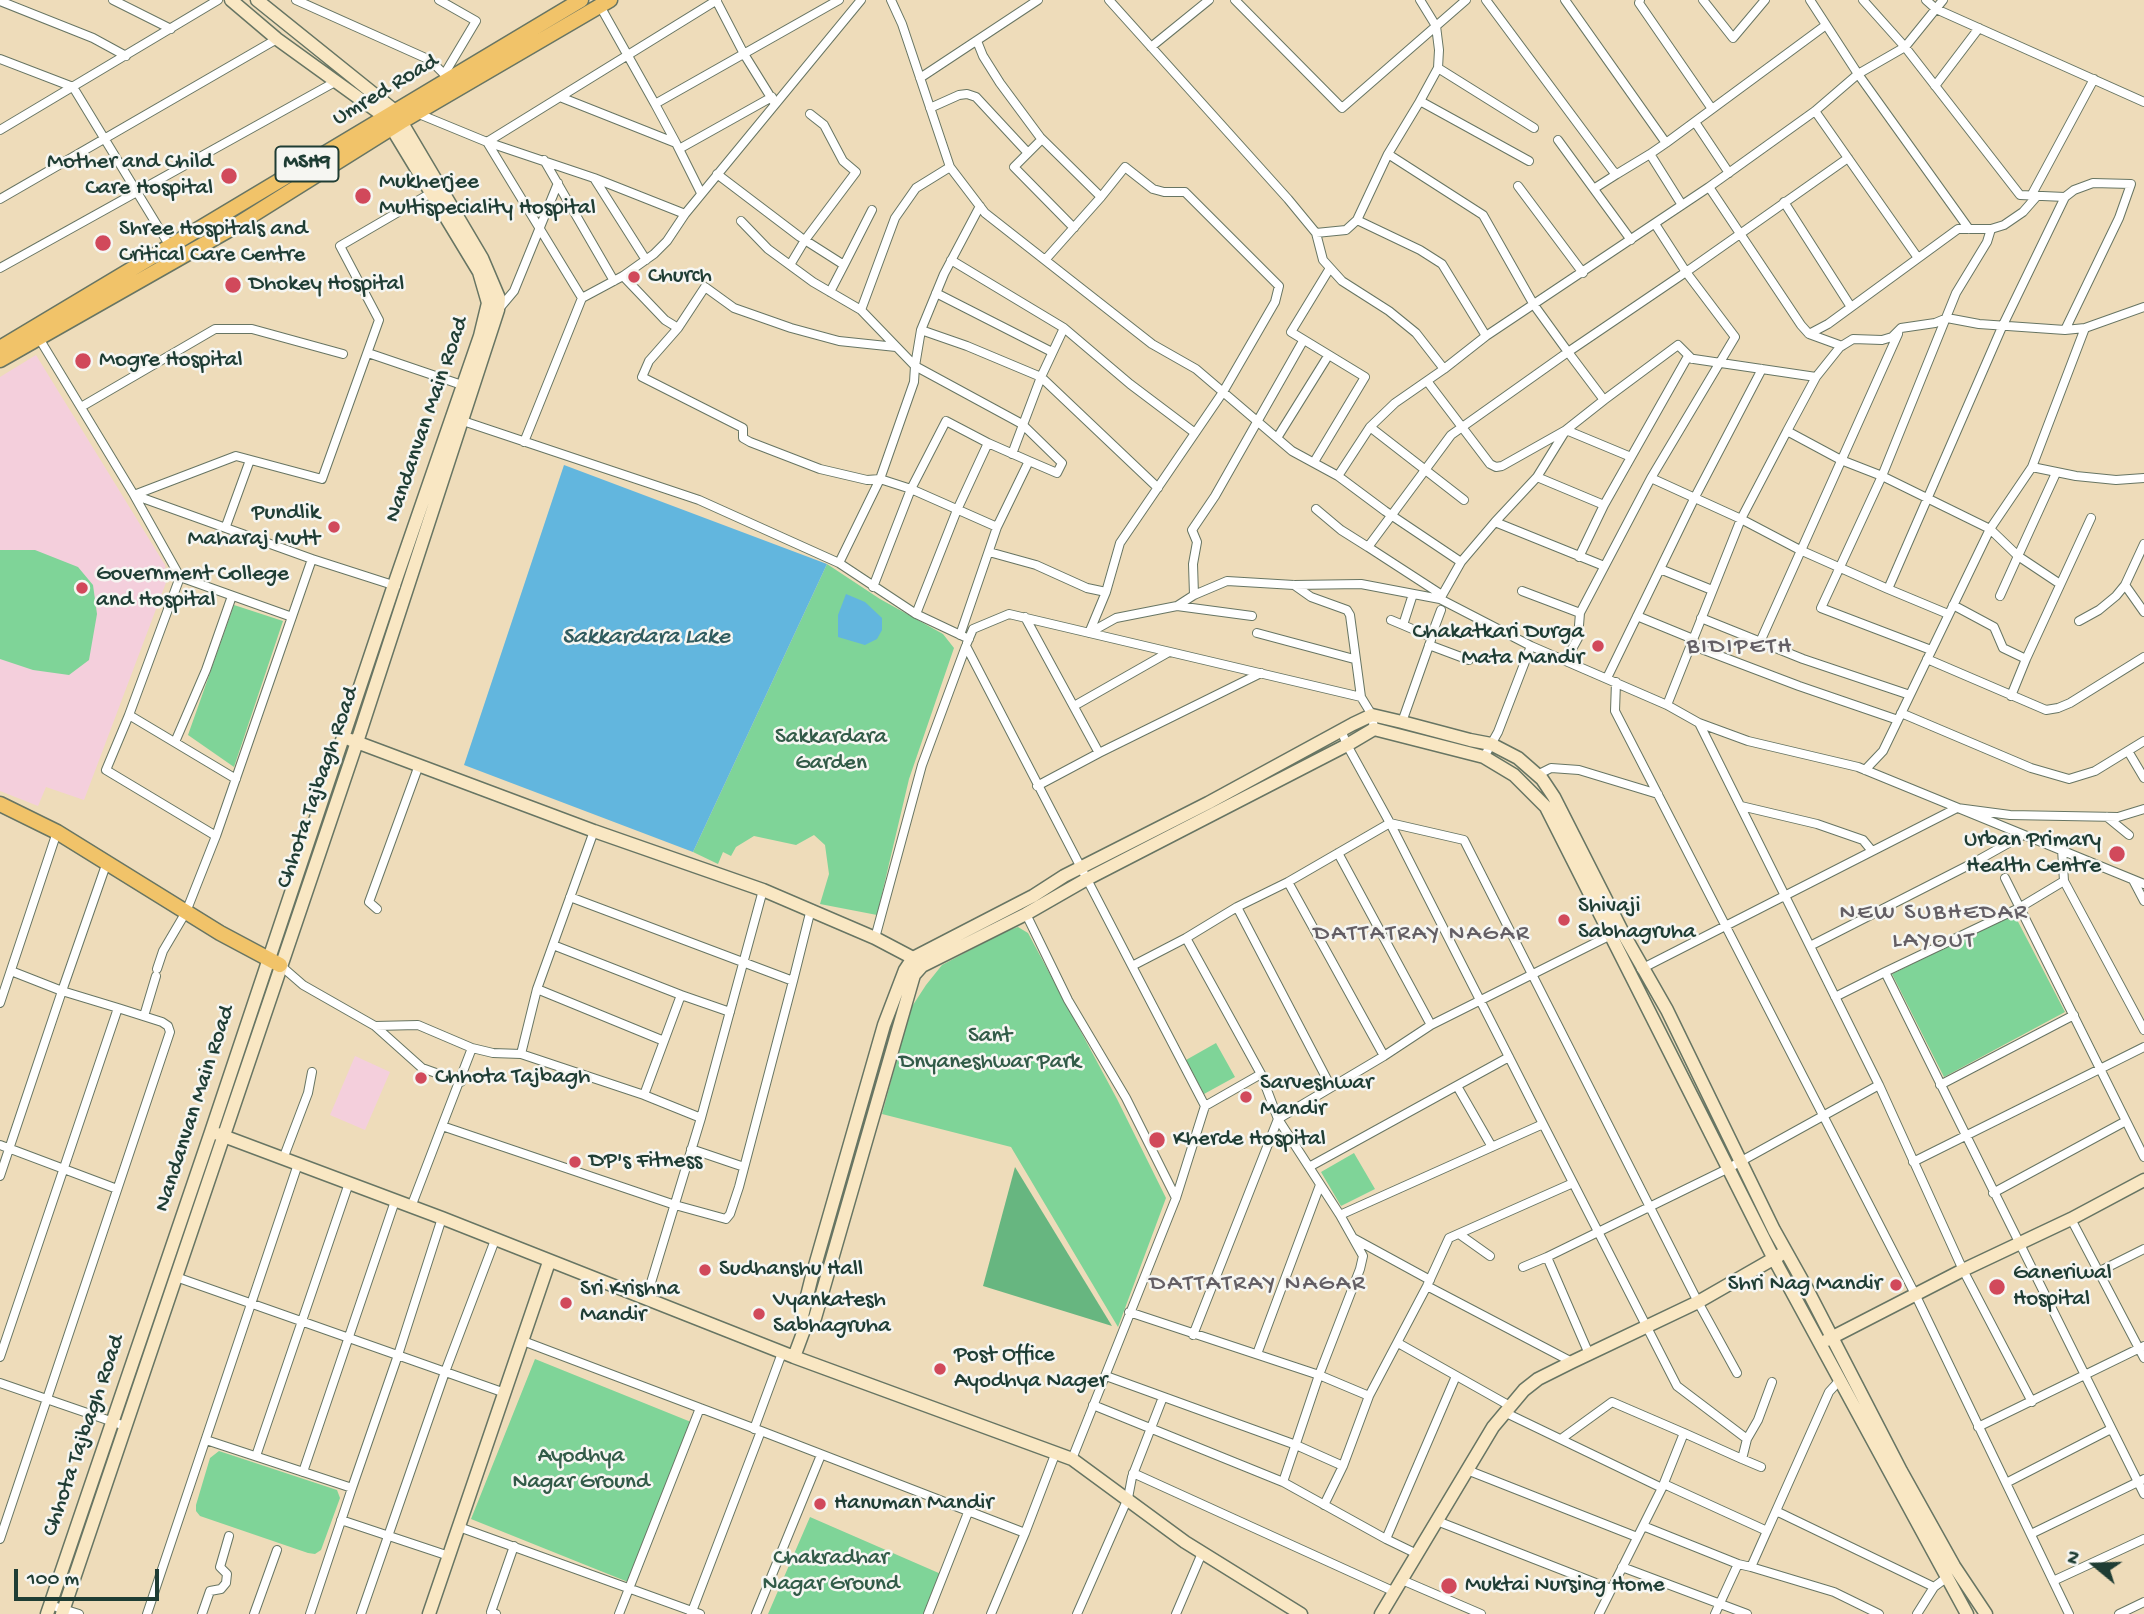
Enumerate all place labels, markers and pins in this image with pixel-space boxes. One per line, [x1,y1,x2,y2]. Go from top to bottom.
place label: Mother and Child Care Hospital [47,149,213,203]
marker: Mother and Child Care Hospital [219,166,239,186]
place label: Mukherjee Multispeciality Hospital [379,169,596,223]
marker: Mukherjee Multispeciality Hospital [353,186,373,206]
place label: Shree Hospitals and Critical Care Centre [119,216,308,270]
marker: Shree Hospitals and Critical Care Centre [93,233,113,253]
place label: Church [648,263,712,291]
marker: Church [626,269,642,285]
place label: Dhokey Hospital [249,271,404,299]
marker: Dhokey Hospital [223,275,243,295]
place label: Mogre Hospital [99,347,243,375]
marker: Mogre Hospital [73,351,93,371]
place label: Pundlik Maharaj Mutt [188,500,320,554]
marker: Pundlik Maharaj Mutt [326,519,342,535]
place label: Government College and Hospital [96,561,289,615]
marker: Government College and Hospital [74,580,90,596]
place label: Chakatkari Durga Mata Mandir [1413,619,1584,673]
marker: Chakatkari Durga Mata Mandir [1590,638,1606,654]
place label: Urban Primary Health Centre [1964,827,2101,881]
marker: Urban Primary Health Centre [2107,844,2127,864]
place label: Shivaji Sabhagruha [1578,893,1696,947]
marker: Shivaji Sabhagruha [1556,912,1572,928]
place label: Chhota Tajbagh [435,1064,590,1092]
marker: Chhota Tajbagh [413,1070,429,1086]
place label: Sarveshwar Mandir [1260,1070,1373,1124]
marker: Sarveshwar Mandir [1238,1089,1254,1105]
place label: Kherde Hospital [1173,1126,1326,1154]
marker: Kherde Hospital [1147,1130,1167,1150]
place label: DP's Fitness [589,1148,702,1176]
marker: DP's Fitness [567,1154,583,1170]
place label: Sudhanshu Hall [719,1256,863,1284]
place label: Ganeriwal Hospital [2013,1260,2112,1314]
marker: Sudhanshu Hall [697,1262,713,1278]
place label: Shri Nag Mandir [1728,1271,1882,1299]
place label: Sri Krishna Mandir [580,1276,680,1330]
marker: Shri Nag Mandir [1888,1277,1904,1293]
marker: Ganeriwal Hospital [1987,1277,2007,1297]
place label: Vyankatesh Sabhagruha [773,1287,891,1341]
marker: Sri Krishna Mandir [558,1295,574,1311]
marker: Vyankatesh Sabhagruha [751,1306,767,1322]
place label: Post Office Ayodhya Nager [954,1342,1107,1396]
marker: Post Office Ayodhya Nager [932,1361,948,1377]
place label: Hanuman Mandir [834,1490,993,1518]
marker: Hanuman Mandir [812,1496,828,1512]
place label: Muktai Nursing Home [1465,1572,1665,1600]
marker: Muktai Nursing Home [1439,1576,1459,1596]

